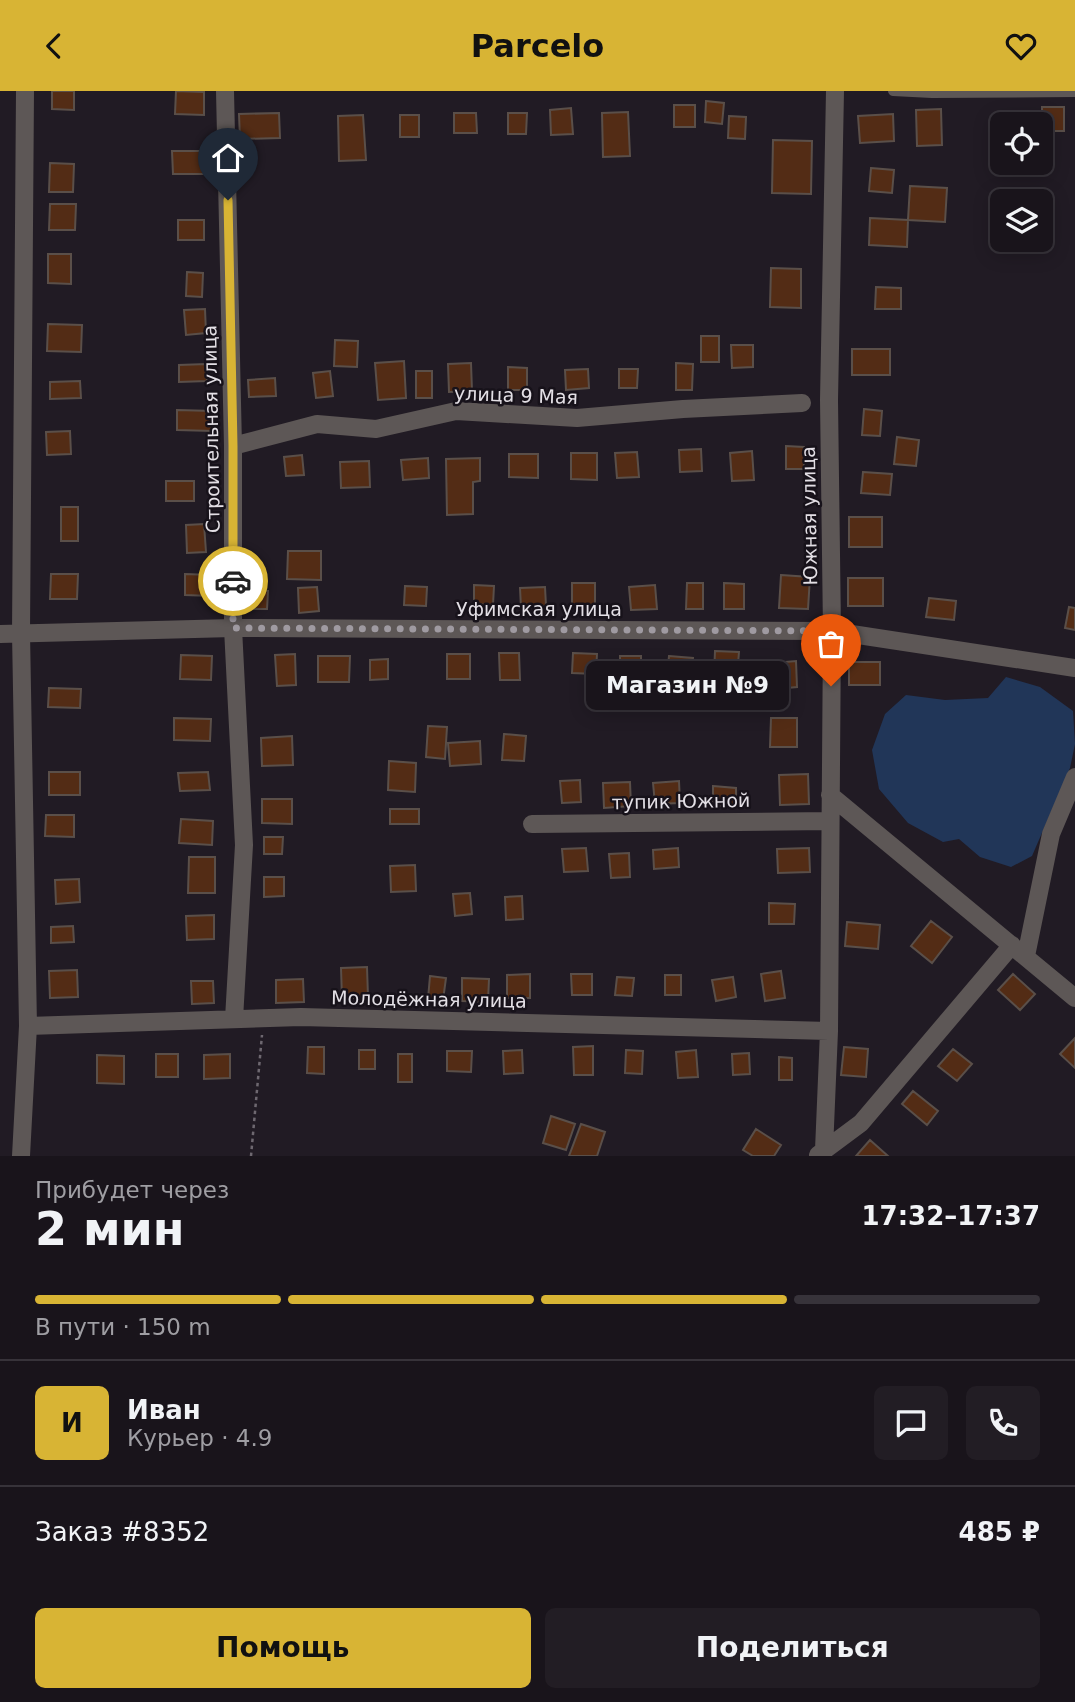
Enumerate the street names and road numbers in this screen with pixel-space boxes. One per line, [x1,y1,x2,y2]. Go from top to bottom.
street label: Строительная улица [198,325,224,533]
street label: улица 9 Мая [454,382,578,408]
street label: Южная улица [797,446,821,586]
street label: Уфимская улица [456,598,622,620]
street label: тупик Южной [612,789,750,813]
street label: Молодёжная улица [331,986,527,1012]

